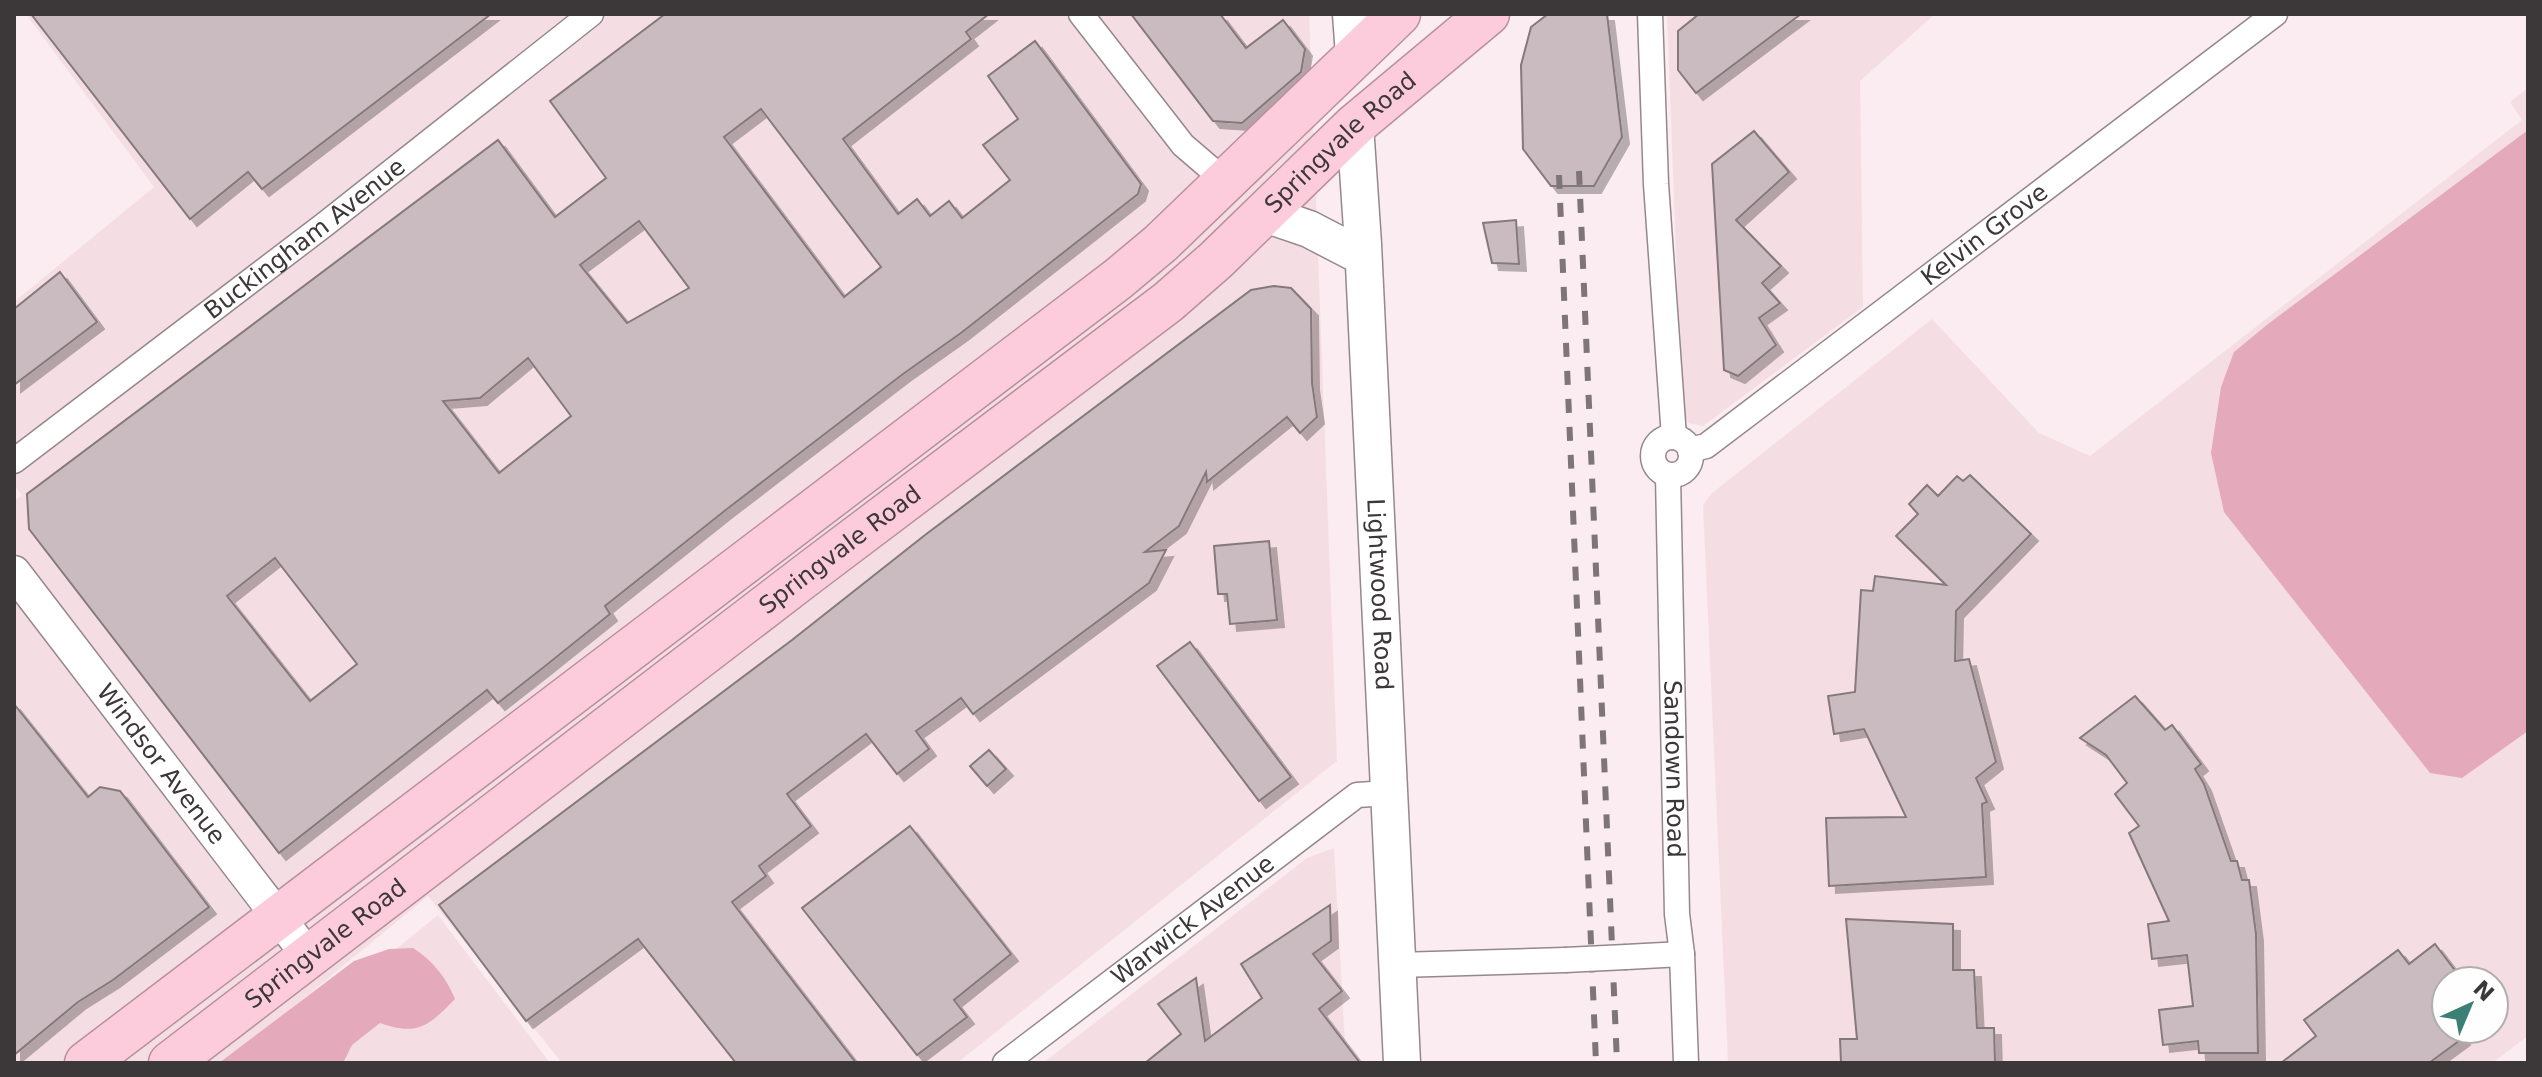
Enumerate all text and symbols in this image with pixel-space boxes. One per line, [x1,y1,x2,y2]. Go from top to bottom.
street label: Springvale Road [1259,66,1422,219]
street label: Buckingham Avenue [199,152,411,325]
street label: Kelvin Grove [1916,178,2053,292]
street label: Springvale Road [754,480,926,620]
street label: Lightwood Road [1361,498,1398,691]
street label: Windsor Avenue [91,678,231,850]
street label: Sandown Road [1658,680,1690,858]
street label: Warwick Avenue [1106,849,1280,991]
street label: Springvale Road [239,873,412,1014]
north arrow [2430,965,2510,1045]
text: N [2468,976,2499,1006]

